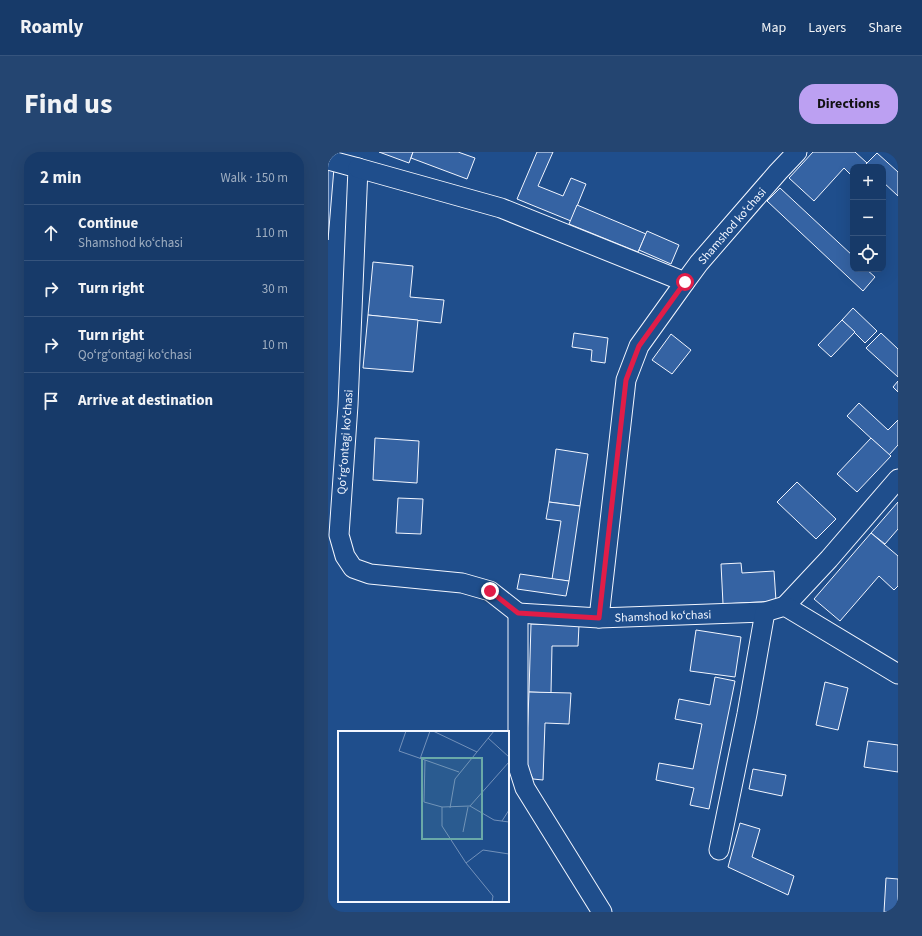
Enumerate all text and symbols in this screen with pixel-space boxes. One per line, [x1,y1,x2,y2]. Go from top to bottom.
text: Roamly [20,14,83,41]
text: Map [761,18,786,38]
text: Layers [808,18,846,38]
text: Share [868,18,902,38]
text: Find us [24,84,112,124]
button: Directions [799,84,898,124]
map controls [850,164,886,272]
button: + [850,164,886,200]
text: 2 min [40,166,81,190]
text: Walk · 150 m [220,169,288,187]
street label: Shamshod koʻchasi [694,184,771,268]
button: − [850,200,886,236]
text: Continue [78,213,138,234]
icon: ahead [40,222,62,244]
text: 110 m [255,224,288,242]
text: Shamshod koʻchasi [78,234,183,252]
button: locate [850,236,886,272]
route start [676,273,694,291]
icon: right [40,278,62,300]
text: Turn right [78,278,144,299]
text: 30 m [262,280,288,298]
text: Turn right [78,325,144,346]
icon: right [40,334,62,356]
text: 10 m [262,336,288,354]
text: Qoʻrgʻontagi koʻchasi [78,346,192,364]
street label: Qoʻrgʻontagi koʻchasi [333,389,358,495]
icon: arrive [40,390,62,412]
text: Arrive at destination [78,390,213,411]
route end [481,582,499,600]
street label: Shamshod koʻchasi [614,606,712,627]
inset map [338,731,509,902]

